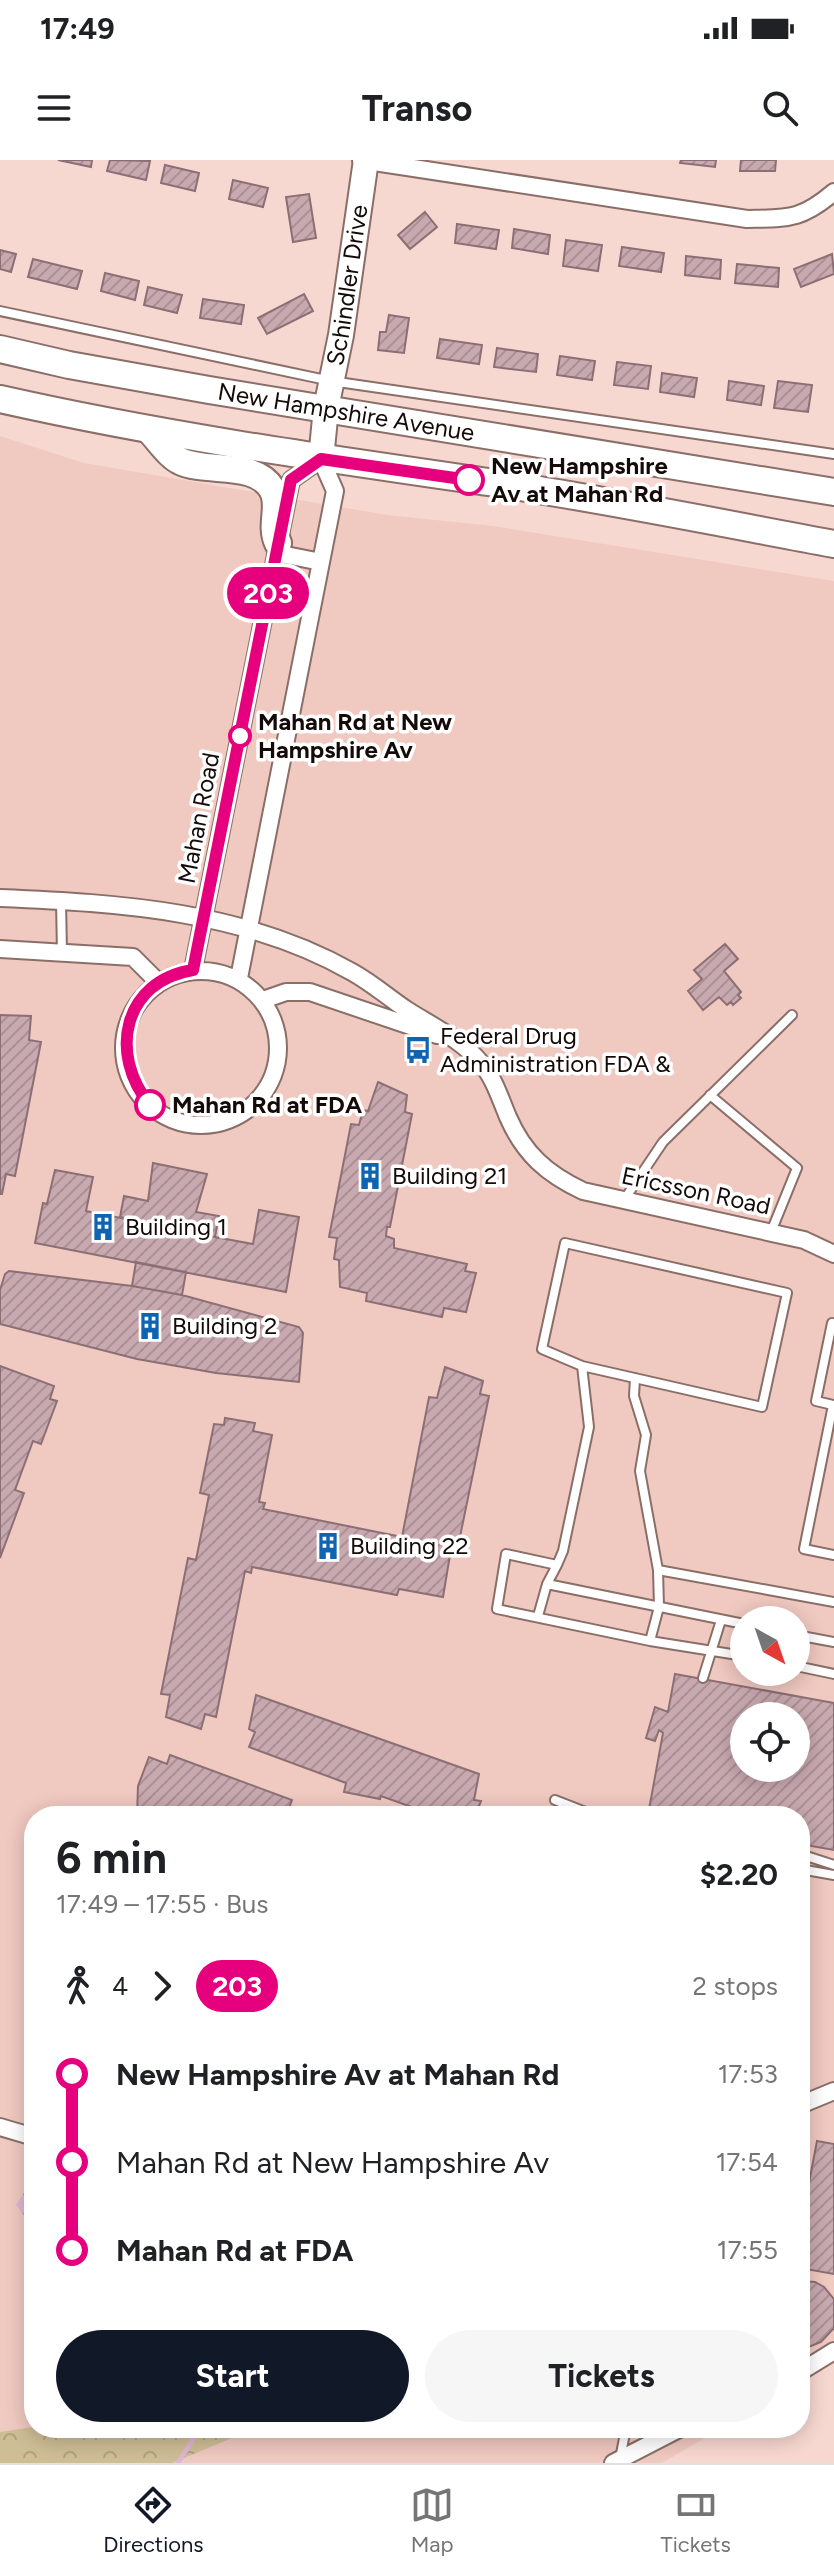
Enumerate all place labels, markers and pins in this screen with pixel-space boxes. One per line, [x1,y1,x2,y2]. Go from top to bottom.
place label: New Hampshire Av at Mahan Rd [491,451,668,508]
marker: New Hampshire Av at Mahan Rd [454,465,484,495]
place label: Mahan Rd at New Hampshire Av [258,707,452,764]
marker: Mahan Rd at New Hampshire Av [229,725,251,747]
place label: Federal Drug Administration FDA & [440,1021,671,1078]
bus stop icon: Federal Drug Administration FDA & [403,1035,433,1065]
marker: Mahan Rd at FDA [135,1090,165,1120]
place label: Mahan Rd at FDA [172,1090,362,1119]
building icon: Building 21 [355,1161,385,1191]
place label: Building 21 [392,1161,507,1190]
building icon: Building 1 [88,1212,118,1242]
place label: Building 1 [125,1212,227,1241]
building icon: Building 2 [135,1311,165,1341]
place label: Building 2 [172,1311,277,1340]
building icon: Building 22 [313,1531,343,1561]
place label: Building 22 [350,1531,469,1560]

